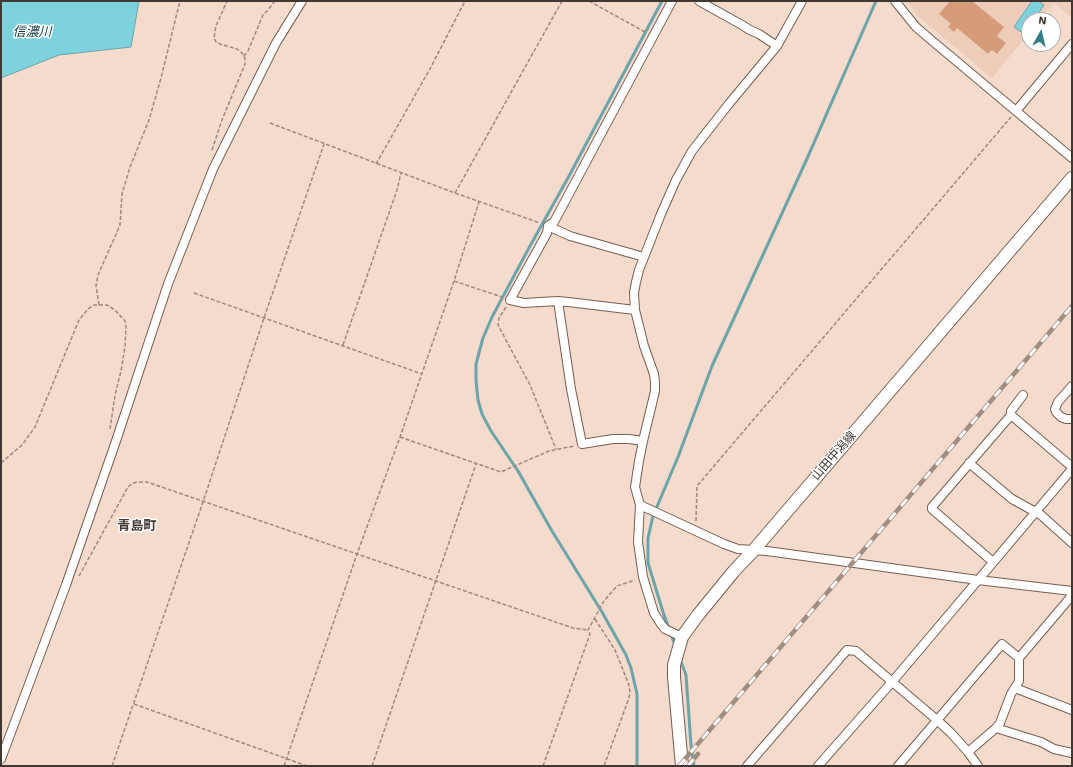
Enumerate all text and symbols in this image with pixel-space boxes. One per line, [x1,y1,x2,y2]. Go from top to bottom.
north arrow [1021,12,1061,52]
text: N [1038,14,1048,28]
water label: 信濃川 [13,24,51,40]
street label: 山田中潟線 [809,429,859,483]
district label: 青島町 [118,518,156,534]

